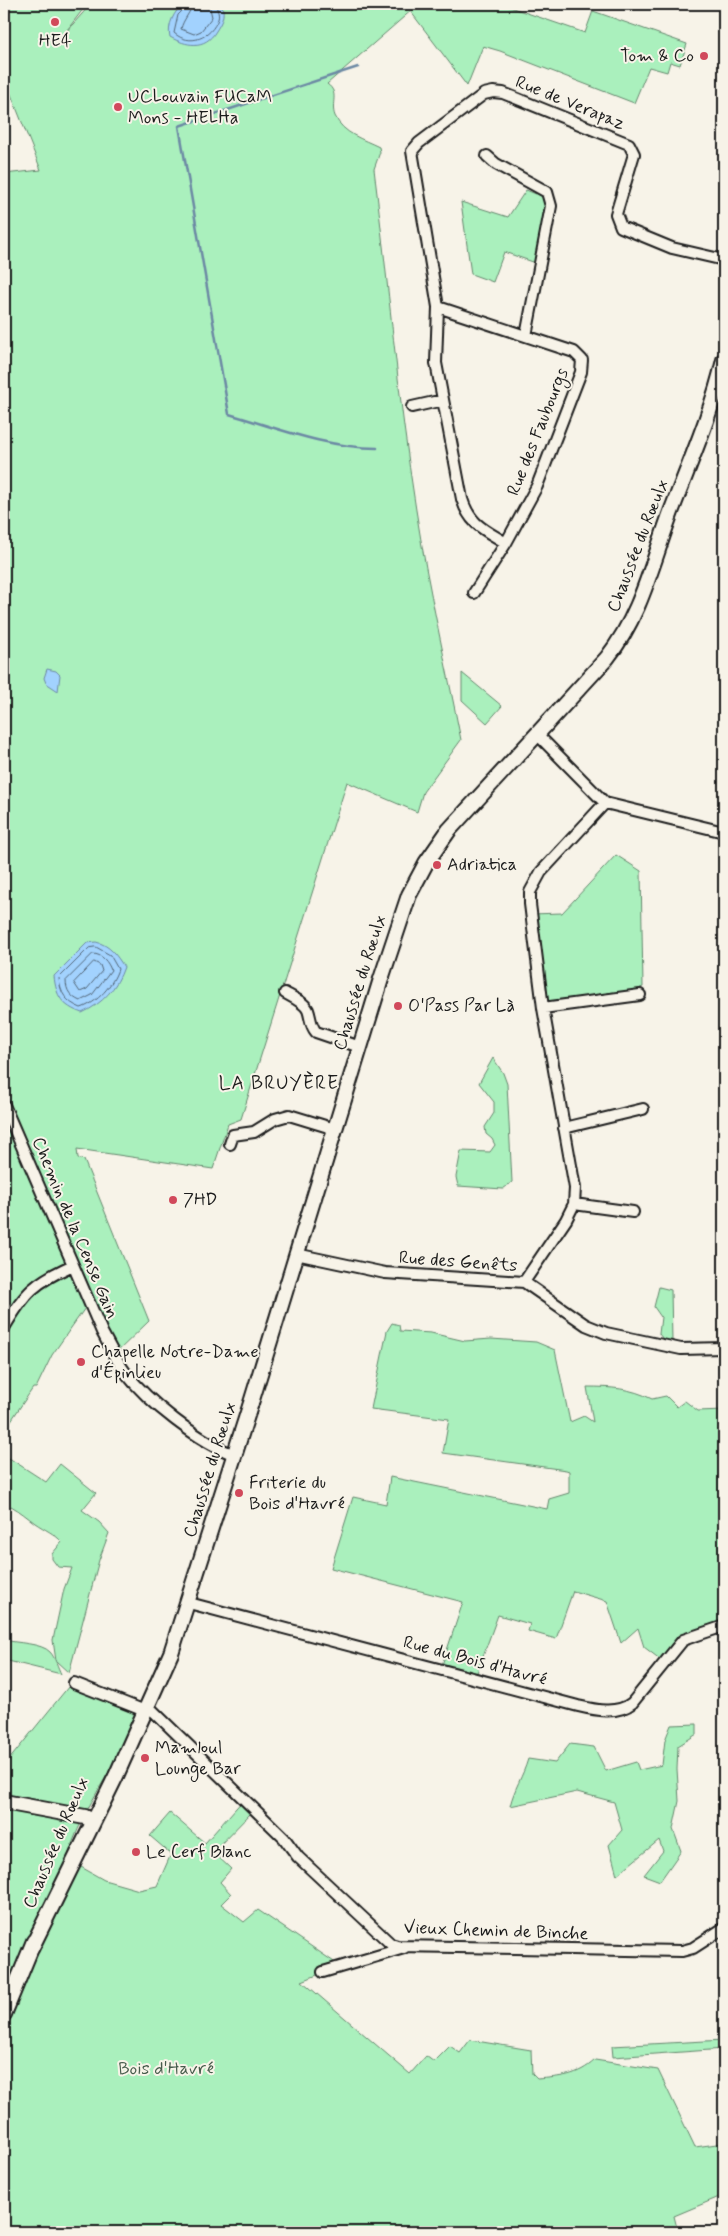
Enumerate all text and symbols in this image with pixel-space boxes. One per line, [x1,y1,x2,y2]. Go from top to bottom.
marker: HE4 [49,16,61,28]
place label: HE4 [39,29,71,53]
place label: Tom & Co [620,44,694,68]
marker: Tom & Co [698,50,710,62]
street label: Rue de Verapaz [512,70,629,136]
place label: UCLouvain FUCaM Mons - HELHa [128,85,272,130]
marker: UCLouvain FUCaM Mons - HELHa [112,101,124,113]
street label: Rue des Faubourgs [501,364,576,500]
street label: Chaussée du Rœulx [602,476,674,616]
place label: Adriatica [447,853,517,877]
marker: Adriatica [431,859,443,871]
street label: Chaussée du Rœulx [328,912,392,1054]
place label: O'Pass Par Là [408,994,515,1018]
marker: O'Pass Par Là [392,1000,404,1012]
district label: LA BRUYÈRE [219,1071,339,1096]
street label: Chemin de la Cense Gain [26,1133,124,1323]
place label: 7HD [183,1188,217,1212]
marker: 7HD [167,1194,179,1206]
street label: Rue des Genêts [398,1246,518,1278]
place label: Chapelle Notre-Dame d'Épinlieu [91,1340,259,1385]
marker: Chapelle Notre-Dame d'Épinlieu [75,1356,87,1368]
street label: Chaussée du Rœulx [178,1399,242,1541]
place label: Friterie du Bois d'Havré [249,1471,345,1516]
marker: Friterie du Bois d'Havré [233,1487,245,1499]
street label: Rue du Bois d'Havré [401,1630,549,1692]
place label: Mamloul Lounge Bar [155,1736,241,1782]
marker: Mamloul Lounge Bar [139,1752,151,1764]
street label: Chaussée du Rœulx [18,1774,94,1912]
place label: Le Cerf Blanc [146,1840,252,1864]
marker: Le Cerf Blanc [130,1846,142,1858]
street label: Vieux Chemin de Binche [403,1916,589,1946]
park label: Bois d'Havré [118,2057,214,2081]

